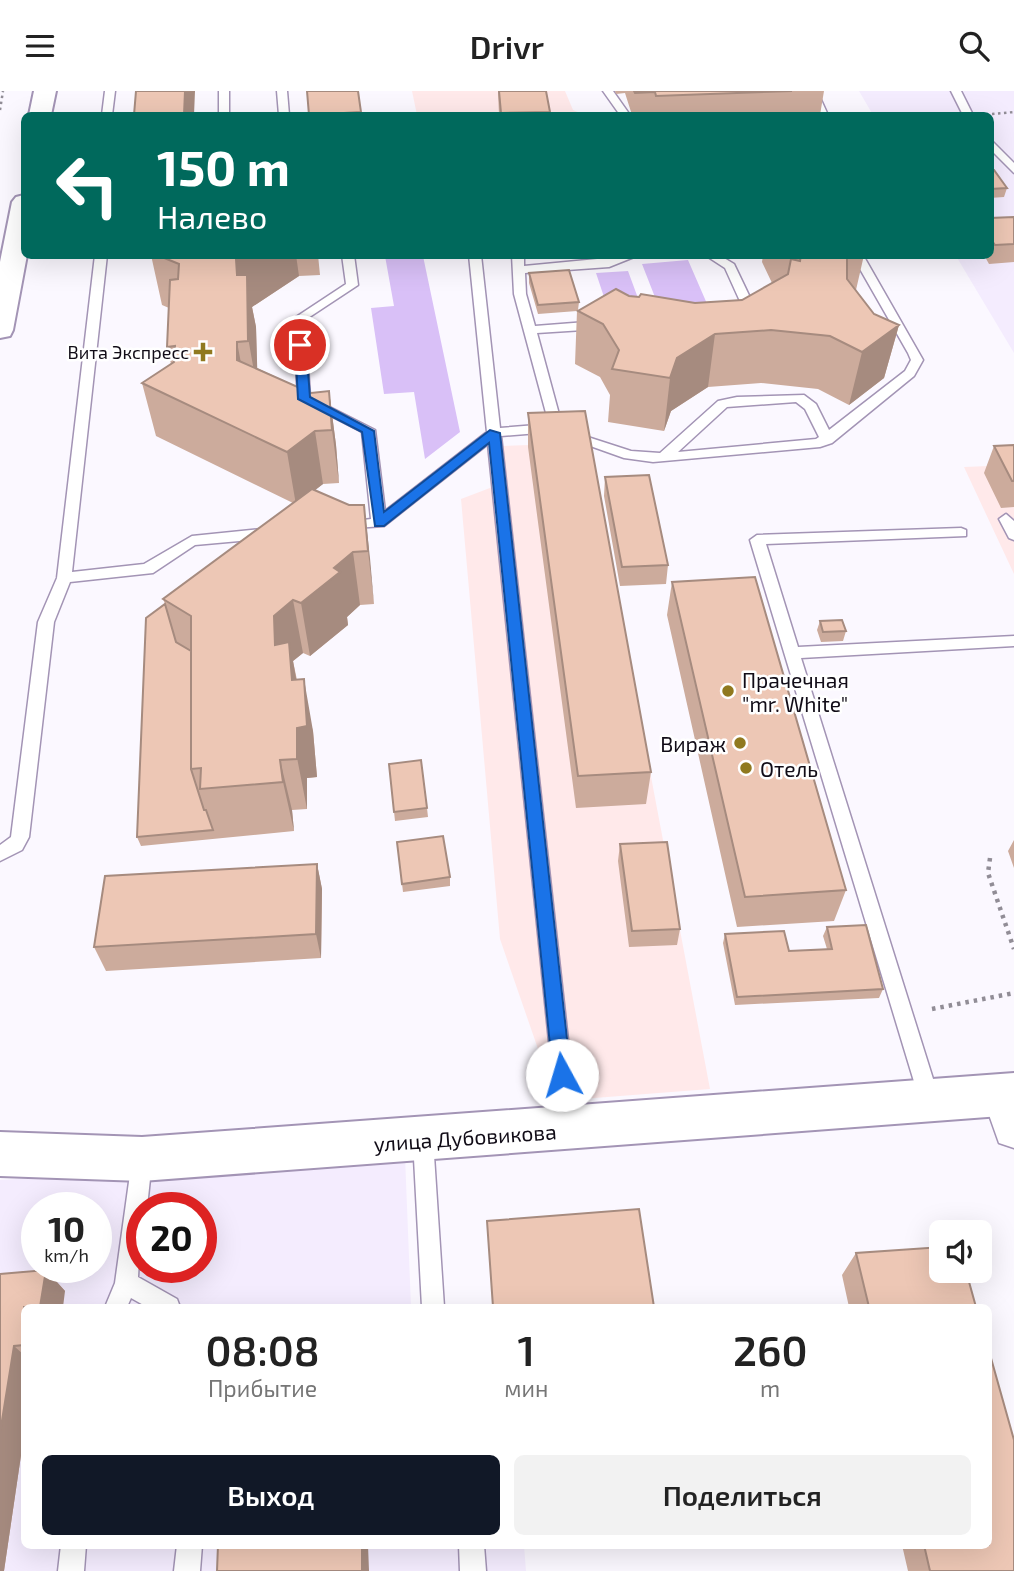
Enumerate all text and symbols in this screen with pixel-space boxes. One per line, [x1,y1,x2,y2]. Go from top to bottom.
icon: menu [21,27,59,65]
text: Drivr [470,27,544,65]
icon: search [955,27,993,65]
text: 150 m [157,137,290,196]
icon: left [42,140,133,231]
text: Налево [157,197,267,235]
pin [270,315,330,375]
icon: arrive [281,326,319,364]
place label: Вита Экспресс [68,341,189,363]
marker: Вита Экспресс [195,344,211,360]
place label: Прачечная "mr. White" [742,667,849,716]
marker: Прачечная "mr. White" [720,683,736,699]
place label: Вираж [660,731,726,756]
marker: Вираж [732,735,748,751]
place label: Отель [760,756,818,781]
marker: Отель [738,760,754,776]
position arrow [525,1038,599,1112]
street label: улица Дубовикова [373,1118,557,1157]
speed limit sign: 20 [126,1192,217,1283]
text: 10 [48,1207,85,1249]
map controls [929,1220,992,1283]
button: sound [929,1220,992,1283]
text: km/h [44,1244,89,1266]
text: 08:08 [206,1324,320,1374]
text: 1 [518,1324,535,1374]
text: 260 [733,1324,807,1374]
text: Прибытие [208,1374,317,1402]
text: мин [504,1374,548,1402]
text: m [760,1374,780,1402]
button: Выход [42,1455,500,1535]
button: Поделиться [514,1455,971,1535]

